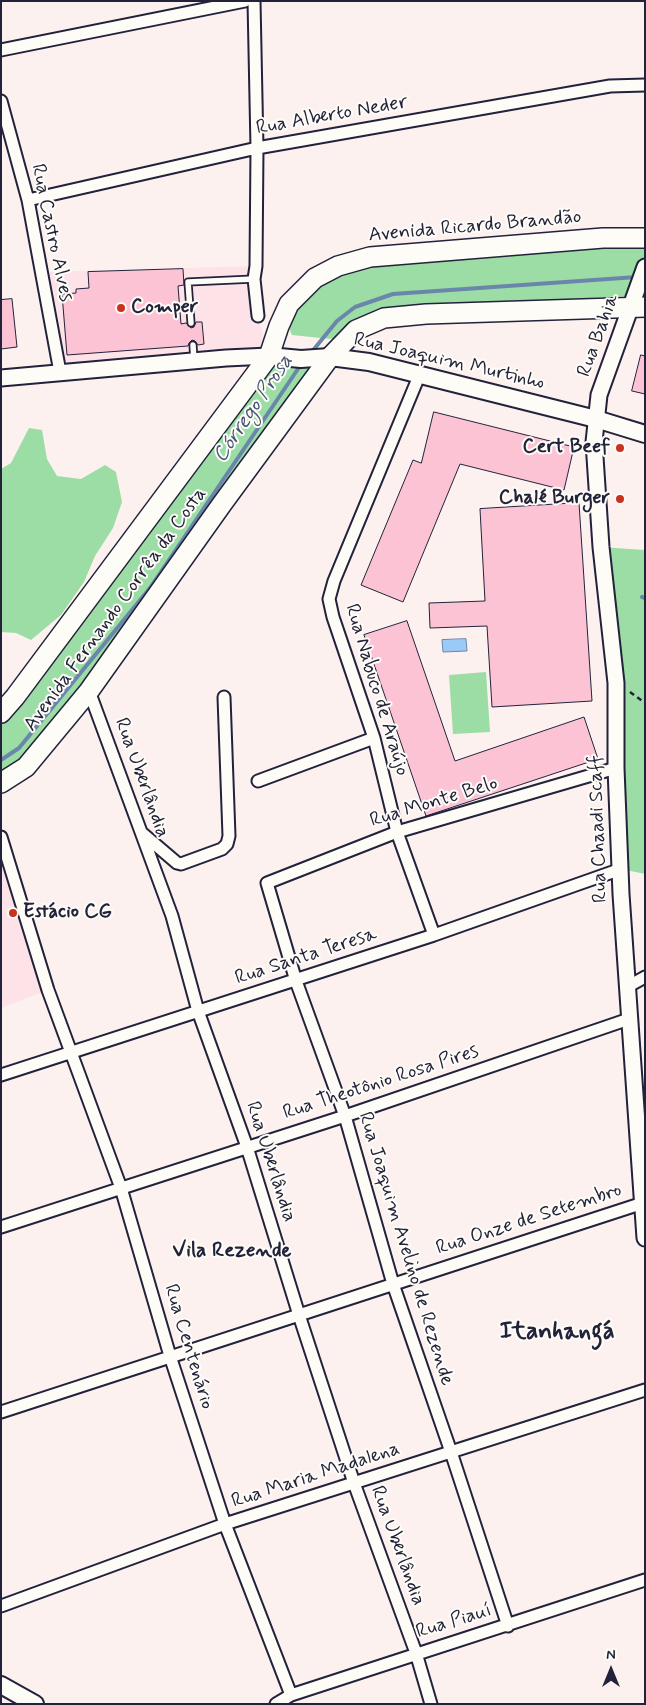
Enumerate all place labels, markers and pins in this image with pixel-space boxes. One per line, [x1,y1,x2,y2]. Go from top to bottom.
place label: Comper [131,296,198,320]
marker: Comper [115,302,127,314]
place label: Cert Beef [523,436,610,460]
marker: Cert Beef [614,442,626,454]
place label: Chalé Burger [499,487,610,511]
marker: Chalé Burger [614,493,626,505]
place label: Estácio CG [23,901,112,925]
marker: Estácio CG [7,907,19,919]

